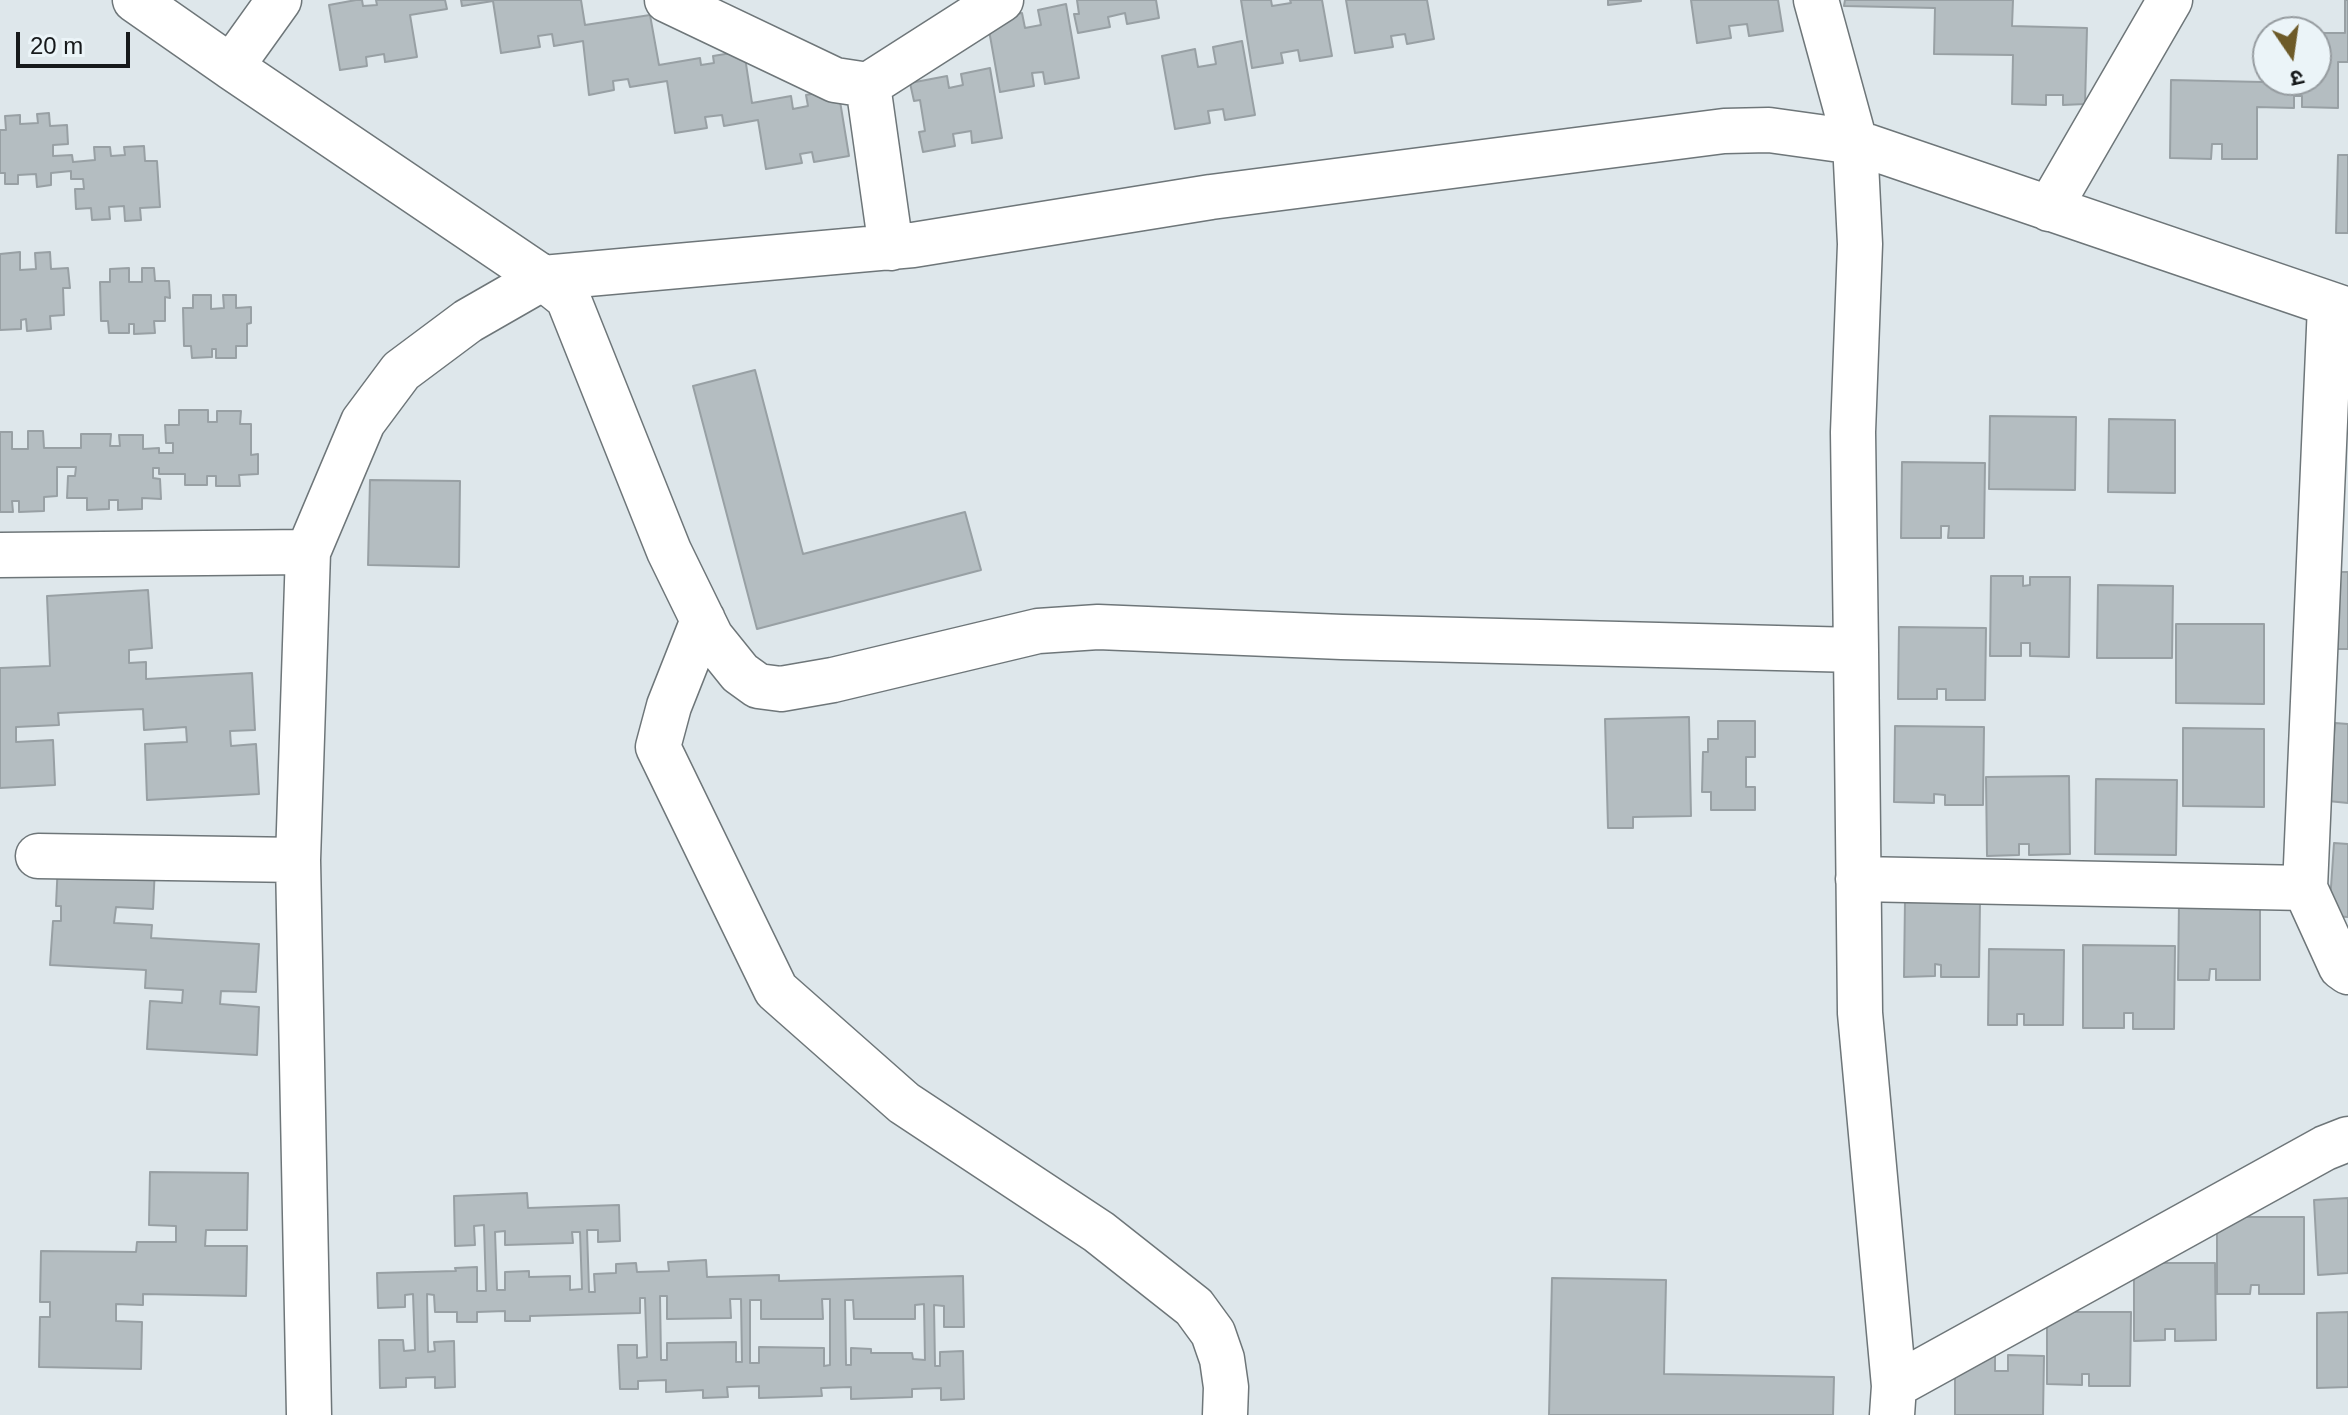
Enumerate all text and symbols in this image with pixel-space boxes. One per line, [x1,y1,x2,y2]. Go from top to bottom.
scale bar [20,16,134,66]
north arrow [2252,16,2332,96]
text: 20 m [30,32,83,59]
text: उ [2288,64,2306,92]

